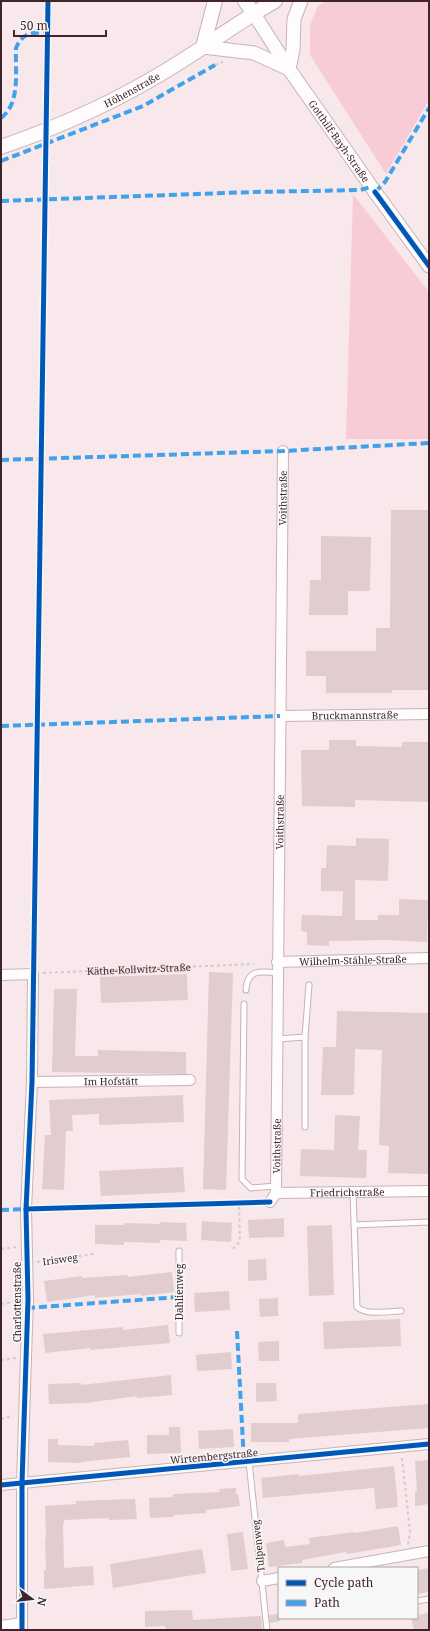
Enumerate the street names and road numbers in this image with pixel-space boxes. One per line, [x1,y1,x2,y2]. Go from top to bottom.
street label: Höhenstraße [101,69,163,111]
street label: Gotthilf-Bayh-Straße [306,97,373,185]
street label: Voithstraße [275,470,290,526]
street label: Bruckmannstraße [312,707,398,723]
street label: Voithstraße [272,794,287,850]
street label: Wilhelm-Stähle-Straße [299,952,407,968]
street label: Käthe-Kollwitz-Straße [86,960,191,978]
street label: Im Hofstätt [84,1074,139,1088]
street label: Voithstraße [269,1118,284,1174]
street label: Friedrichstraße [310,1185,385,1200]
street label: Irisweg [41,1250,79,1268]
street label: Charlottenstraße [10,1262,24,1342]
street label: Dahlienweg [172,1263,186,1320]
street label: Wirtembergstraße [169,1445,259,1467]
street label: Tulpenweg [248,1518,268,1573]

